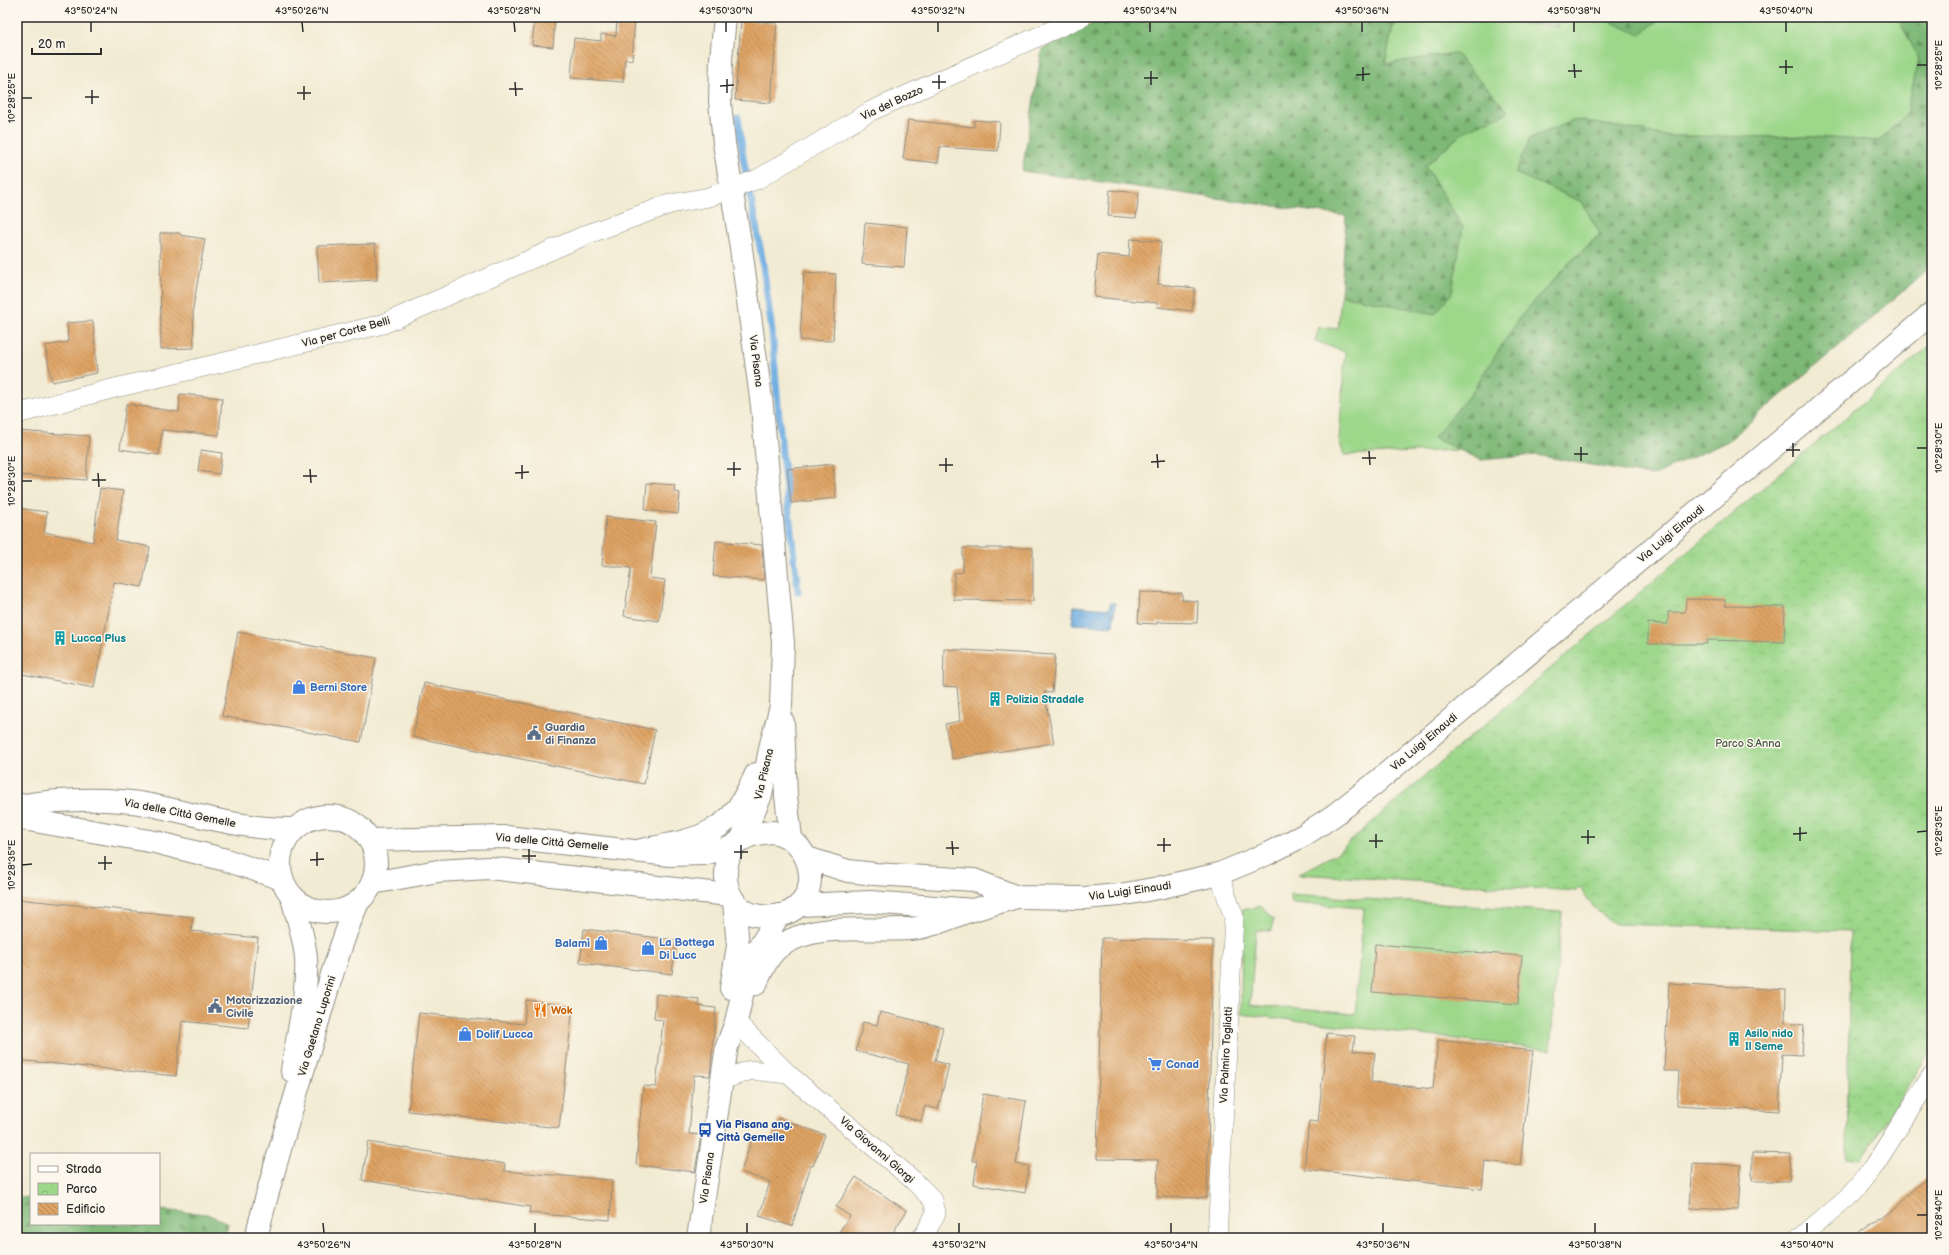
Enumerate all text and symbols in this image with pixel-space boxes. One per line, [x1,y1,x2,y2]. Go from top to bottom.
text: 43°50'24"N [64,5,118,17]
text: 43°50'26"N [275,5,329,17]
text: 43°50'28"N [487,5,541,17]
text: 43°50'30"N [699,5,753,17]
text: 43°50'32"N [911,5,965,17]
text: 43°50'34"N [1123,5,1177,17]
text: 43°50'36"N [1335,5,1389,17]
text: 43°50'38"N [1547,5,1601,17]
text: 43°50'40"N [1759,5,1813,17]
scale bar [32,30,101,56]
text: 20 m [38,37,65,52]
text: 10°28'25"E [1933,39,1945,90]
text: 10°28'25"E [6,72,18,123]
street label: Via del Bozzo [859,83,925,123]
street label: Via per Corte Belli [301,314,391,350]
street label: Via Pisana [746,334,766,388]
text: 10°28'30"E [1933,422,1945,473]
text: 10°28'30"E [6,455,18,506]
street label: Via Luigi Einaudi [1635,502,1707,566]
building icon: Lucca Plus [52,630,68,646]
place label: Lucca Plus [71,632,126,645]
shop icon: Berni Store [291,679,307,695]
place label: Berni Store [310,681,367,694]
building icon: Polizia Stradale [987,691,1003,707]
place label: Polizia Stradale [1006,693,1084,706]
street label: Via Luigi Einaudi [1388,710,1460,774]
place label: Guardia di Finanza [545,721,596,747]
public building icon: Guardia di Finanza [526,725,542,741]
park label: Parco S.Anna [1715,737,1781,750]
street label: Via Pisana [752,747,776,801]
street label: Via delle Città Gemelle [123,796,237,830]
text: 10°28'35"E [1933,805,1945,856]
street label: Via delle Città Gemelle [495,831,610,853]
text: 10°28'35"E [6,839,18,890]
street label: Via Luigi Einaudi [1088,879,1172,903]
shop icon: Balamì [593,935,609,951]
place label: La Bottega Di Lucc [659,936,715,962]
place label: Balamì [555,937,590,950]
shop icon: La Bottega Di Lucc [640,940,656,956]
street label: Via Gaetano Luporini [295,974,339,1078]
place label: Motorizzazione Civile [226,994,302,1020]
public building icon: Motorizzazione Civile [207,998,223,1014]
restaurant icon: Wok [532,1002,548,1018]
place label: Wok [551,1004,573,1017]
street label: Via Palmiro Togliatti [1217,1006,1235,1104]
shop icon: Dolif Lucca [457,1026,473,1042]
place label: Asilo nido Il Seme [1744,1027,1793,1053]
place label: Dolif Lucca [476,1028,533,1041]
building icon: Asilo nido Il Seme [1726,1031,1742,1047]
supermarket icon: Conad [1147,1056,1163,1072]
place label: Conad [1166,1058,1199,1071]
street label: Via Giovanni Giorgi [837,1114,917,1186]
place label: Via Pisana ang. Città Gemelle [716,1118,793,1144]
bus stop icon: Via Pisana ang. Città Gemelle [697,1122,713,1138]
street label: Via Pisana [697,1151,717,1205]
legend [30,1153,160,1225]
text: Strada [66,1162,102,1177]
text: Parco [66,1182,97,1197]
text: 10°28'40"E [1933,1189,1945,1240]
text: Edificio [66,1202,106,1217]
text: 43°50'26"N [297,1239,351,1251]
text: 43°50'28"N [508,1239,562,1251]
text: 43°50'30"N [720,1239,774,1251]
text: 43°50'32"N [932,1239,986,1251]
text: 43°50'34"N [1144,1239,1198,1251]
text: 43°50'36"N [1356,1239,1410,1251]
text: 43°50'38"N [1568,1239,1622,1251]
text: 43°50'40"N [1780,1239,1834,1251]

